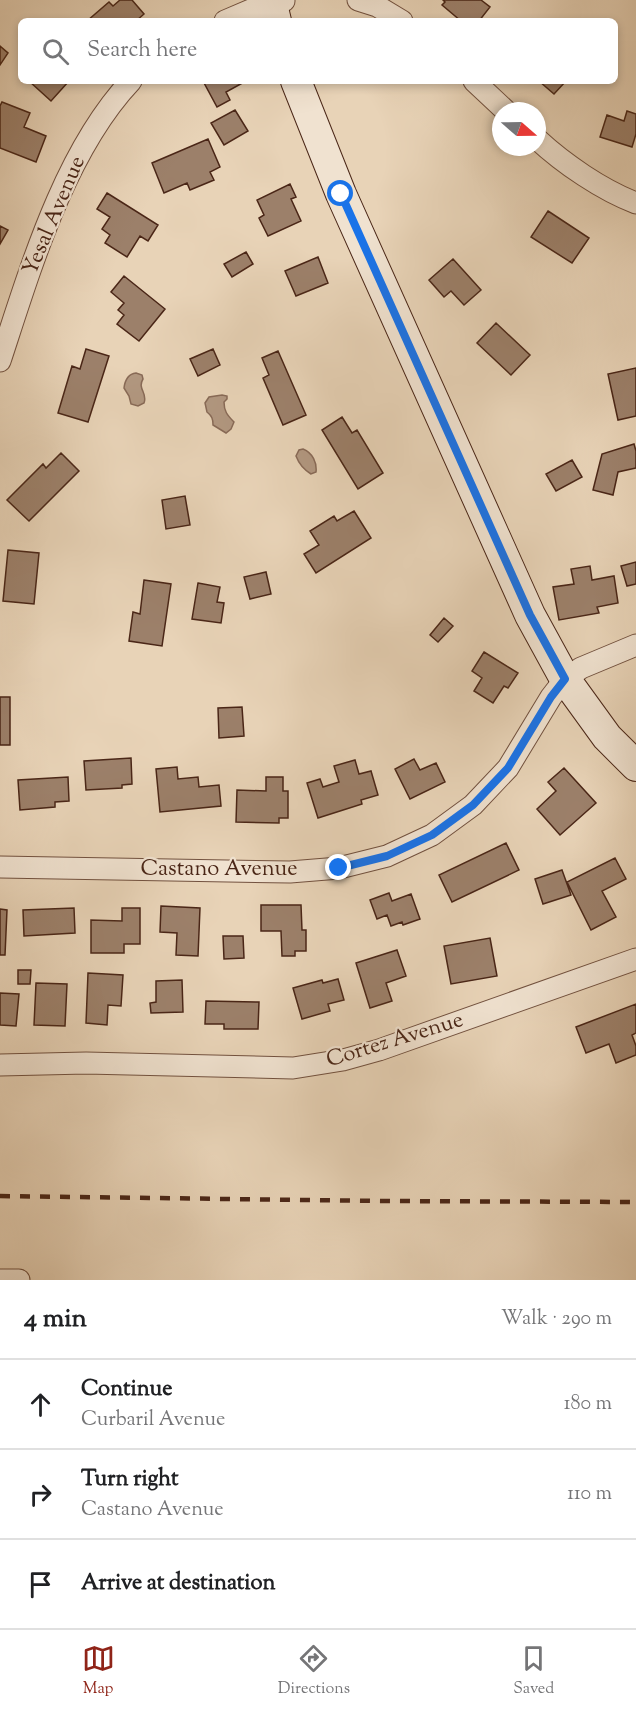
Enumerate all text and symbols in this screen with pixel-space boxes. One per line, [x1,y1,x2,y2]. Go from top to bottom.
search box [18,18,618,84]
icon: search [39,35,72,68]
text: Search here [87,35,197,67]
north arrow [492,102,546,156]
street label: Yesal Avenue [15,151,95,281]
route start [327,180,353,206]
street label: Castano Avenue [141,854,297,886]
route end [325,854,351,880]
street label: Cortez Avenue [323,1005,467,1077]
text: 4 min [24,1301,87,1338]
text: Walk · 290 m [501,1305,612,1334]
text: Continue [81,1374,172,1406]
icon: ahead [24,1388,57,1421]
text: 180 m [564,1390,612,1419]
text: Curbaril Avenue [81,1406,225,1435]
text: Turn right [81,1464,178,1496]
icon: right [24,1478,57,1511]
text: 110 m [567,1480,612,1509]
text: Castano Avenue [81,1496,224,1525]
icon: arrive [24,1568,57,1601]
text: Arrive at destination [81,1568,276,1600]
tab: Map [82,1642,115,1701]
tab: Directions [278,1642,350,1701]
tab: Saved [513,1642,554,1701]

